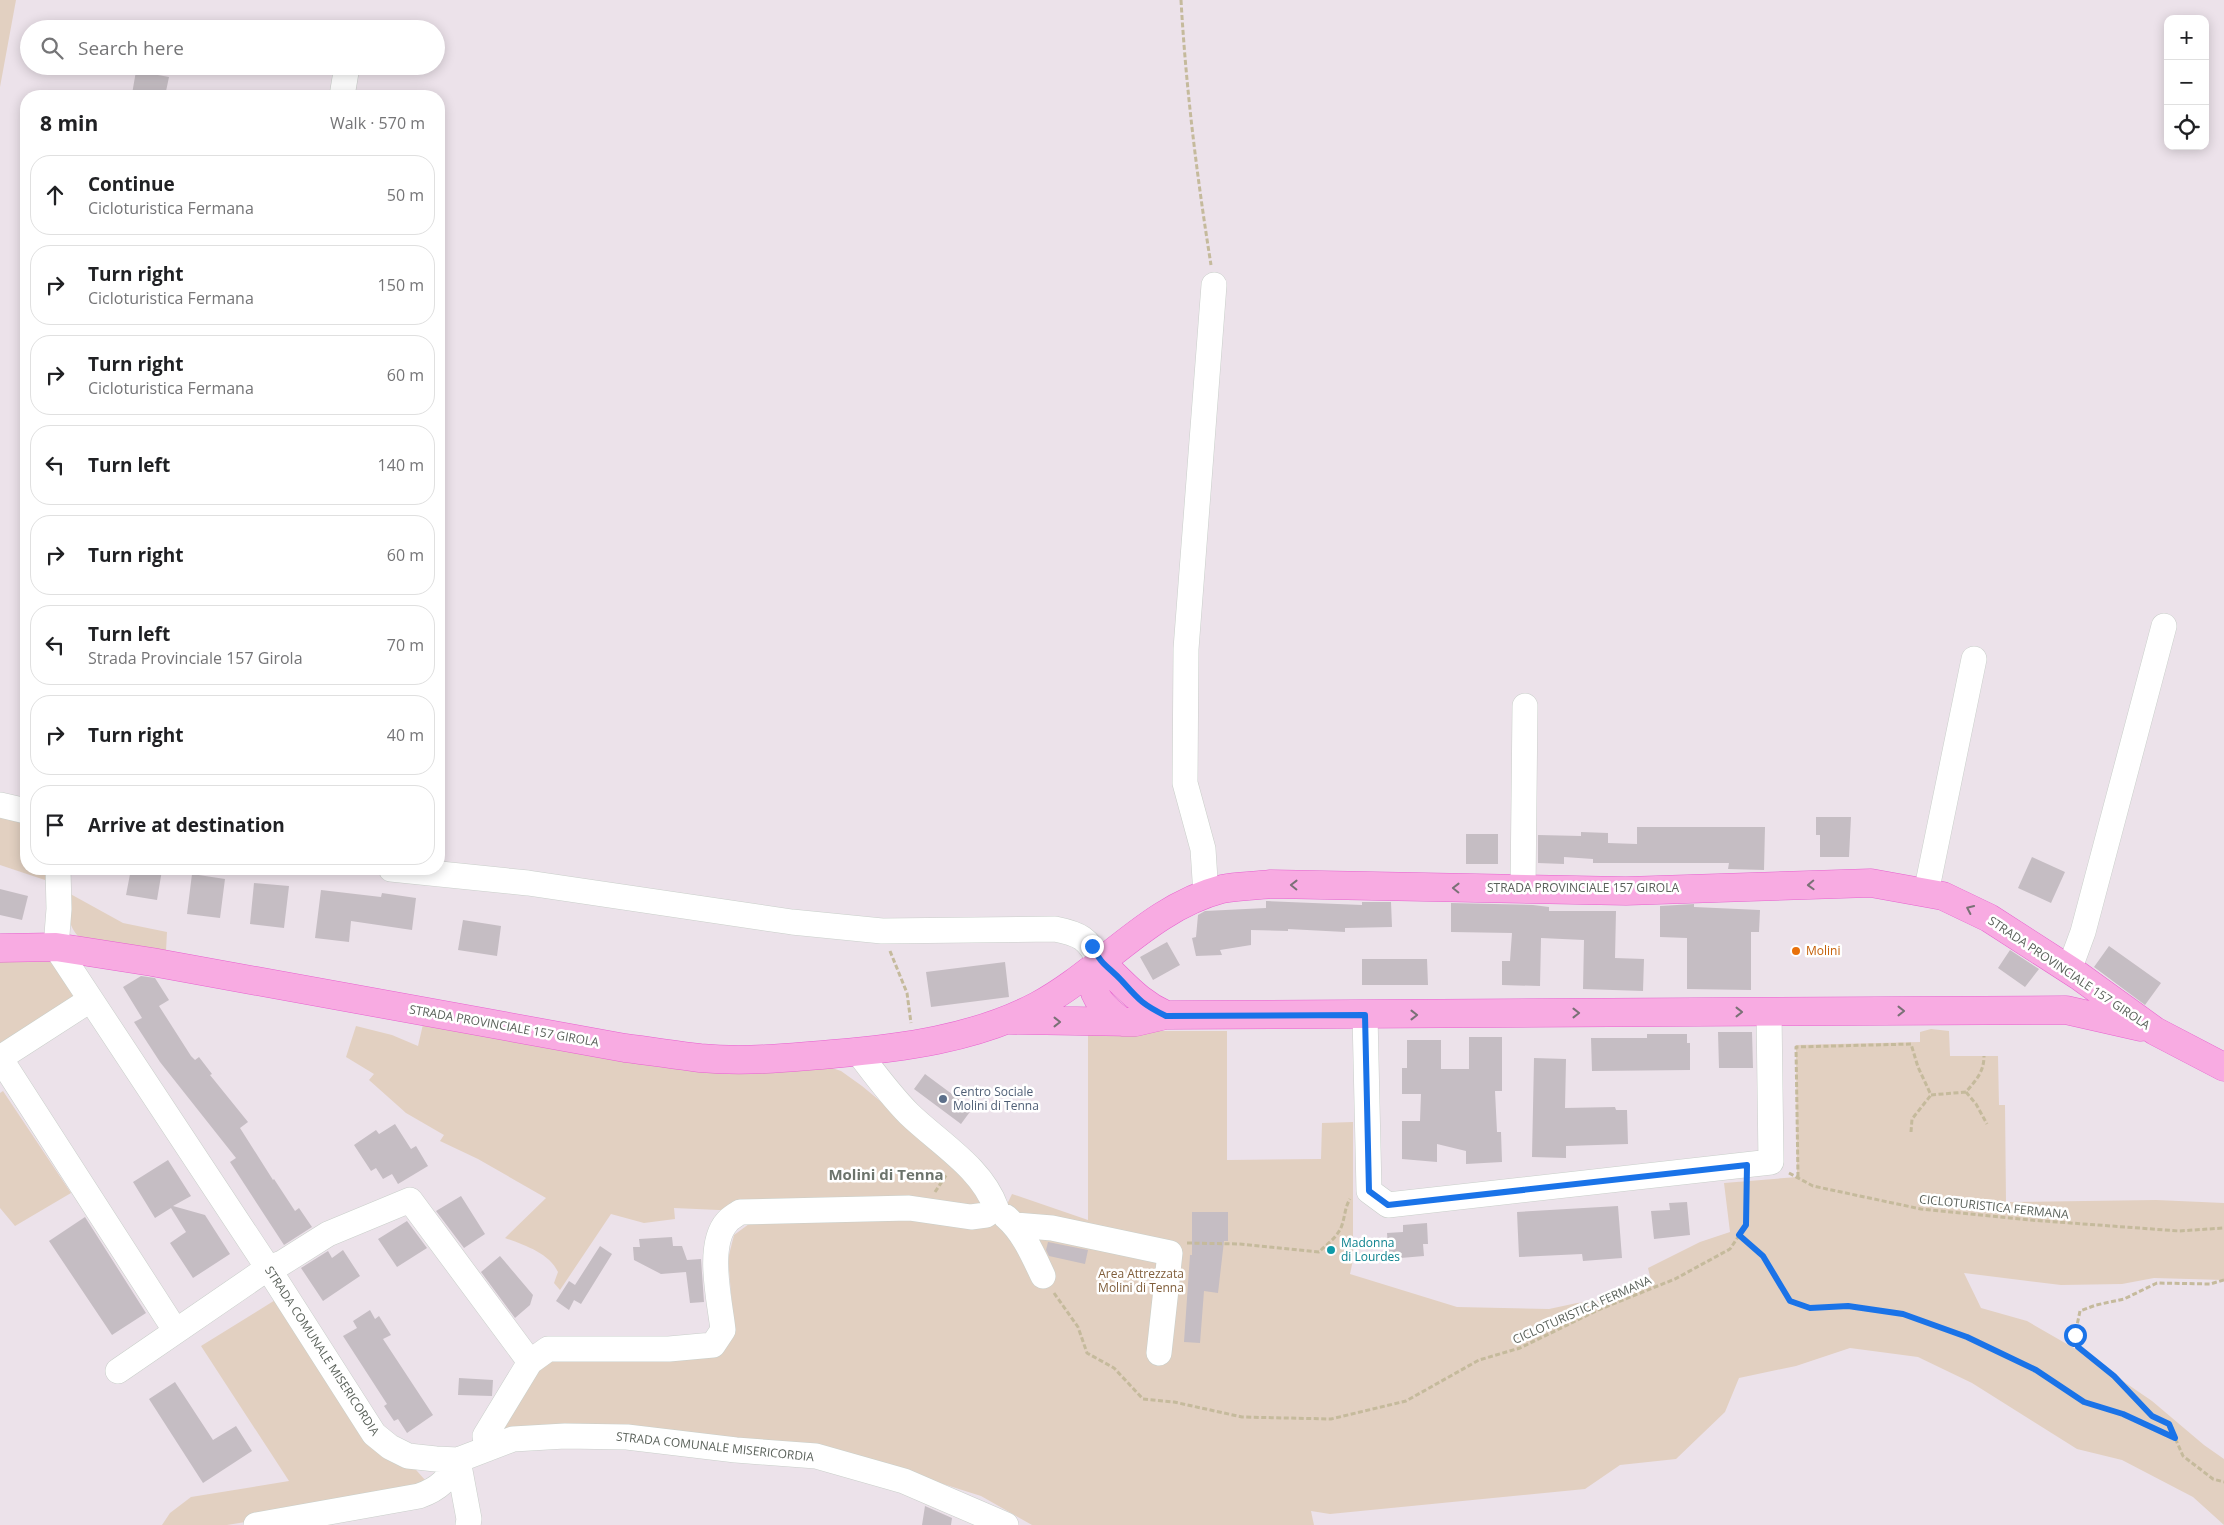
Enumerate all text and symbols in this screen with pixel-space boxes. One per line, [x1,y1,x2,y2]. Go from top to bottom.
map controls [2164,15,2209,150]
button: + [2164,15,2209,60]
search box [20,20,445,75]
icon: search [38,34,66,62]
text: Search here [78,35,184,61]
button: − [2164,60,2209,105]
button: locate [2164,105,2209,150]
text: 8 min [40,109,98,137]
text: Walk · 570 m [330,112,425,134]
text: Continue [88,171,175,197]
icon: ahead [41,181,69,209]
text: 50 m [387,184,424,206]
text: Cicloturistica Fermana [88,197,254,219]
text: Turn right [88,261,183,287]
icon: right [41,271,69,299]
text: 150 m [378,274,424,296]
text: Cicloturistica Fermana [88,287,254,309]
text: Turn right [88,351,183,377]
icon: right [41,361,69,389]
text: 60 m [387,364,424,386]
text: Cicloturistica Fermana [88,377,254,399]
icon: left [41,451,69,479]
text: Turn left [88,452,170,478]
text: 140 m [378,454,424,476]
icon: right [41,541,69,569]
text: Turn right [88,542,183,568]
text: 60 m [387,544,424,566]
text: Turn left [88,621,170,647]
icon: left [41,631,69,659]
text: 70 m [387,634,424,656]
text: Strada Provinciale 157 Girola [88,647,303,669]
icon: right [41,721,69,749]
text: Turn right [88,722,183,748]
text: 40 m [387,724,424,746]
icon: arrive [41,811,69,839]
text: Arrive at destination [88,812,285,838]
street label: STRADA PROVINCIALE 157 GIROLA [1487,879,1679,896]
one-way arrow [1807,879,1815,890]
one-way arrow [1290,880,1298,890]
one-way arrow [1452,883,1460,893]
one-way arrow [1966,905,1975,915]
street label: STRADA PROVINCIALE 157 GIROLA [1985,912,2154,1034]
route end [1081,935,1104,958]
place label: Molini [1806,942,1840,959]
marker: Molini [1790,945,1802,957]
street label: STRADA PROVINCIALE 157 GIROLA [408,1000,601,1051]
one-way arrow [1898,1006,1906,1016]
one-way arrow [1736,1007,1743,1017]
one-way arrow [1573,1008,1581,1018]
one-way arrow [1410,1009,1418,1020]
one-way arrow [1053,1017,1061,1027]
place label: Centro Sociale Molini di Tenna [953,1083,1039,1114]
marker: Centro Sociale Molini di Tenna [937,1093,949,1105]
district label: Molini di Tenna [828,1164,944,1184]
street label: CICLOTURISTICA FERMANA [1918,1190,2070,1223]
place label: Madonna di Lourdes [1341,1234,1400,1265]
marker: Madonna di Lourdes [1325,1244,1337,1256]
street label: STRADA COMUNALE MISERICORDIA [261,1263,384,1439]
park label: Area Attrezzata Molini di Tenna [1098,1265,1184,1296]
street label: CICLOTURISTICA FERMANA [1510,1271,1654,1348]
route start [2064,1324,2087,1347]
street label: STRADA COMUNALE MISERICORDIA [615,1428,815,1465]

